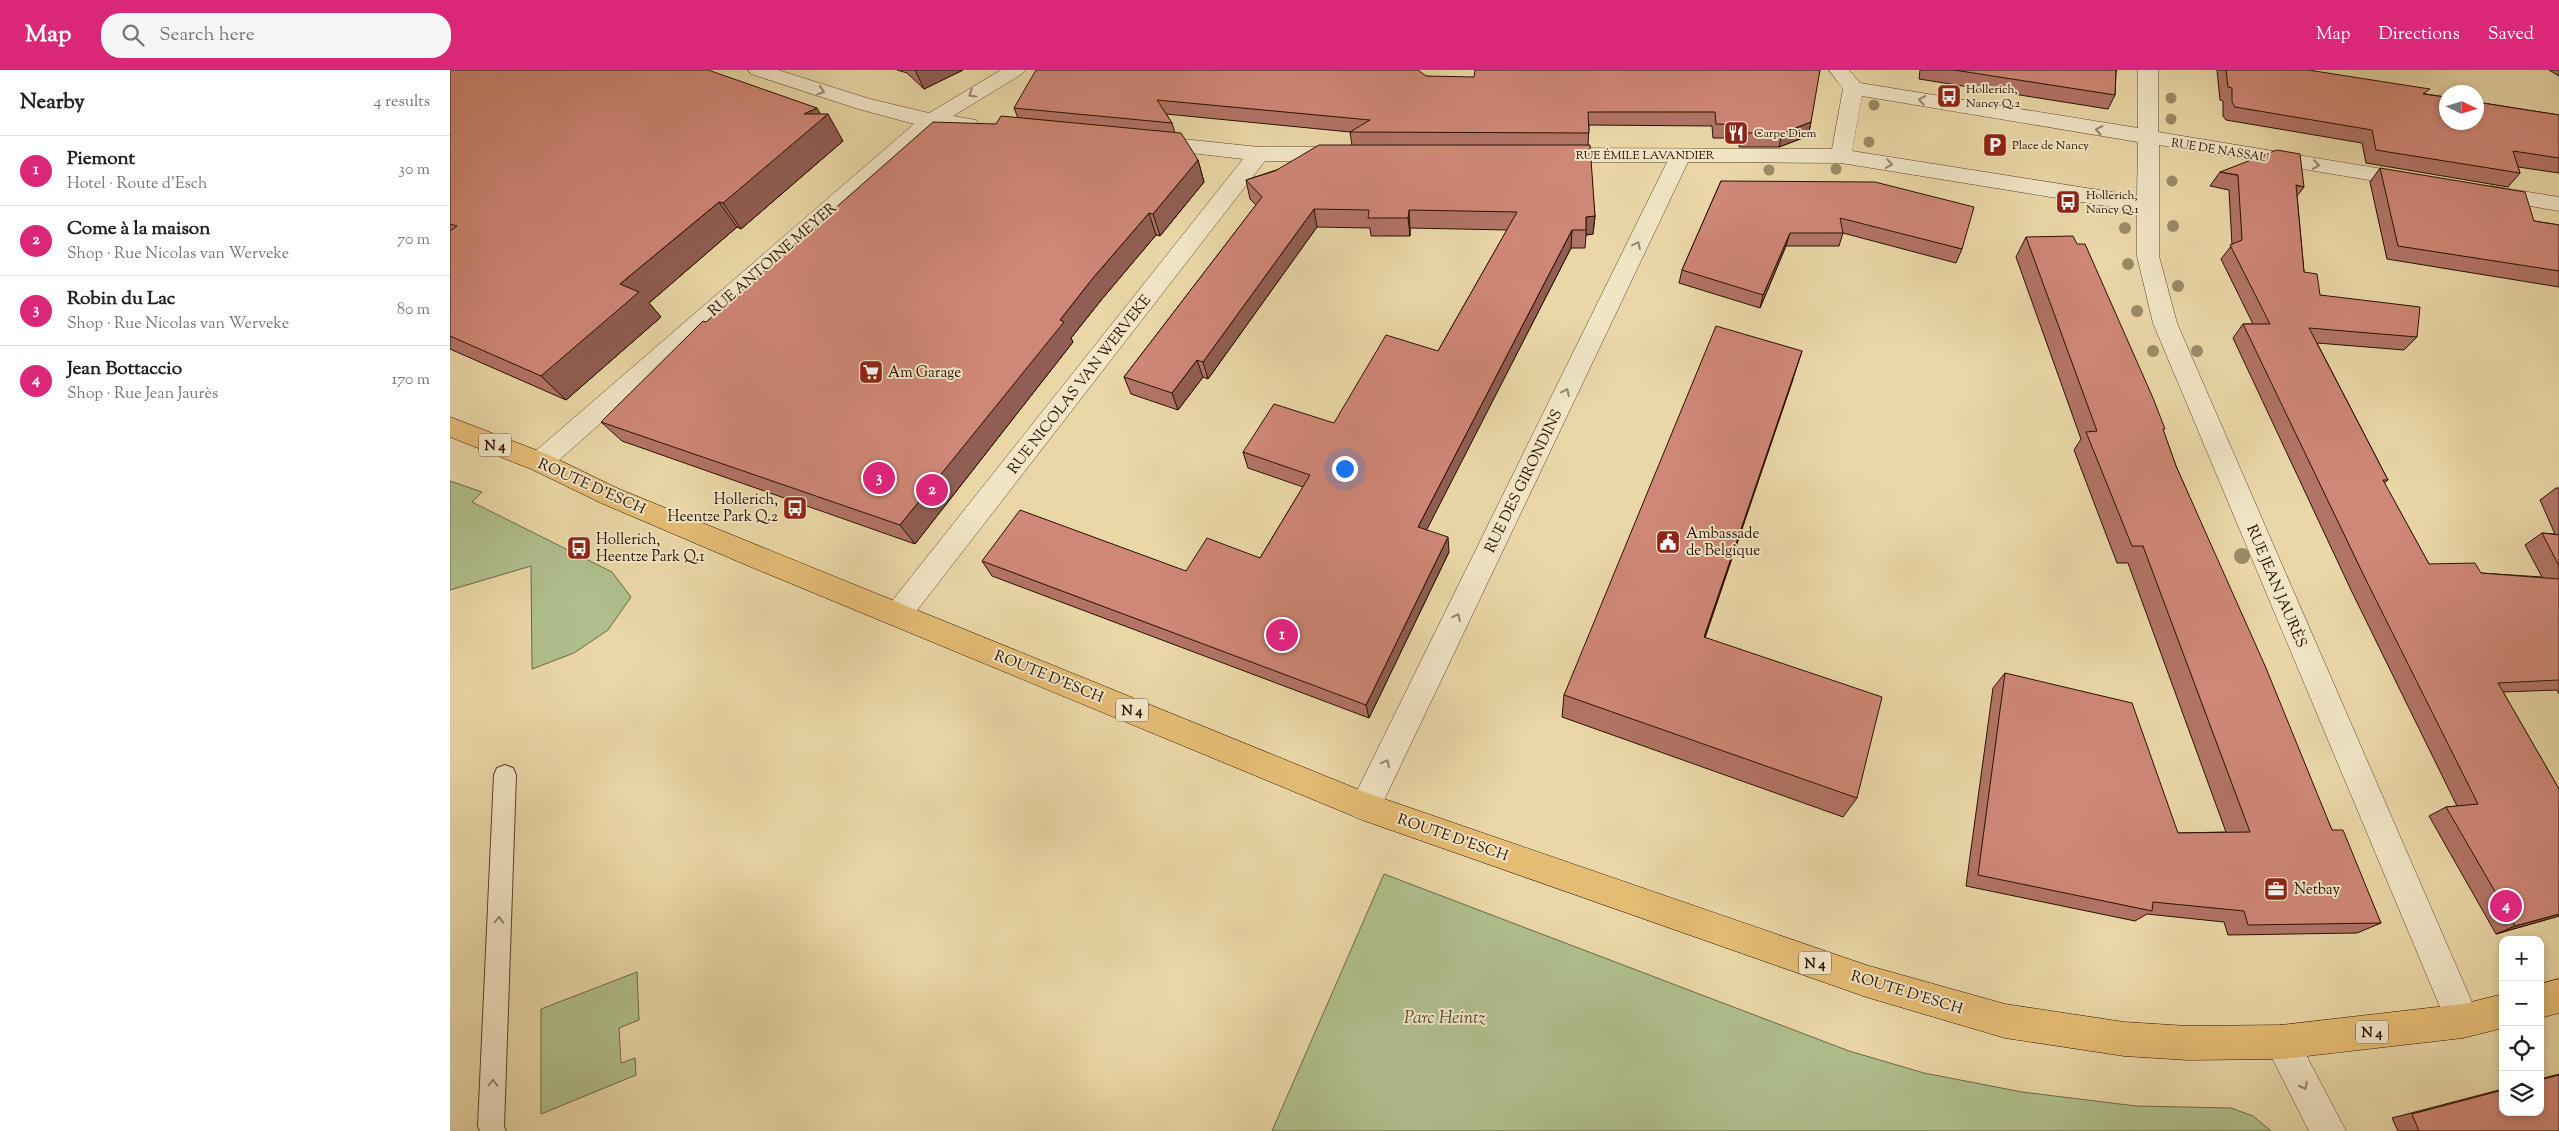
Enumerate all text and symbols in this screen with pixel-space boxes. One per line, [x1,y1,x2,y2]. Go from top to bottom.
search box [101,13,451,58]
text: Map [25,18,71,52]
icon: search [119,21,147,49]
text: Search here [159,22,255,49]
text: Map [2316,22,2351,48]
text: Directions [2379,22,2460,48]
text: Saved [2488,22,2534,48]
place label: Hollerich, Nancy Q.2 [1966,81,2020,113]
bus stop icon: Hollerich, Nancy Q.2 [1936,83,1962,109]
one-way arrow [817,85,825,95]
north arrow [2439,85,2484,130]
text: Nearby [20,88,85,118]
one-way arrow [969,88,978,98]
text: 4 results [374,91,430,114]
one-way arrow [1917,96,1926,106]
restaurant icon: Carpe Diem [1723,120,1749,146]
place label: Carpe Diem [1754,125,1817,143]
one-way arrow [2095,125,2103,136]
parking icon: Place de Nancy [1982,132,2008,158]
street label: RUE DE NASSAU [2170,134,2270,168]
place label: Place de Nancy [2012,137,2089,155]
text: Piemont [67,146,135,173]
street label: RUE ÉMILE LAVANDIER [1576,147,1715,165]
one-way arrow [1885,158,1894,168]
text: 1 [33,159,39,182]
text: 30 m [399,159,430,182]
one-way arrow [2313,159,2321,170]
text: Hotel · Route d'Esch [67,173,207,196]
place label: Hollerich, Nancy Q.1 [2086,187,2138,219]
bus stop icon: Hollerich, Nancy Q.1 [2055,189,2081,215]
street label: RUE ANTOINE MEYER [704,198,842,322]
text: Come à la maison [67,216,210,243]
text: 2 [32,229,40,252]
text: 70 m [397,229,430,252]
one-way arrow [1631,242,1641,251]
text: Shop · Rue Nicolas van Werveke [67,243,289,266]
text: Robin du Lac [67,286,175,313]
street label: RUE NICOLAS VAN WERVEKE [1003,291,1157,479]
text: 3 [33,299,39,322]
text: 80 m [397,299,430,322]
text: Shop · Rue Nicolas van Werveke [67,313,289,336]
text: Jean Bottaccio [67,356,182,383]
supermarket icon: Am Garage [858,359,884,385]
place label: Am Garage [888,363,961,384]
text: 4 [32,369,40,392]
text: 170 m [392,369,430,392]
text: Shop · Rue Jean Jaurès [67,383,218,406]
one-way arrow [1560,388,1570,397]
street label: RUE DES GIRONDINS [1480,406,1568,557]
road number: N 4 [479,434,511,456]
street label: ROUTE D'ESCH [534,454,649,521]
your location [1332,456,1358,482]
pin: 3 [863,459,895,497]
pin: 2 [916,471,948,509]
place label: Hollerich, Heentze Park Q.2 [668,490,778,528]
bus stop icon: Hollerich, Heentze Park Q.2 [782,495,808,521]
street label: RUE JEAN JAURÈS [2240,521,2312,651]
place label: Ambassade de Belgique [1686,524,1760,562]
public building icon: Ambassade de Belgique [1655,529,1681,555]
place label: Hollerich, Heentze Park Q.1 [596,530,704,568]
bus stop icon: Hollerich, Heentze Park Q.1 [566,535,592,561]
one-way arrow [1451,613,1461,622]
pin: 1 [1266,616,1298,654]
street label: ROUTE D'ESCH [991,646,1106,709]
road number: N 4 [1116,698,1148,722]
one-way arrow [1380,759,1391,768]
street label: ROUTE D'ESCH [1394,810,1511,867]
office icon: Netbay [2263,876,2289,902]
place label: Netbay [2294,880,2341,901]
pin: 4 [2490,887,2522,925]
one-way arrow [494,916,504,924]
map controls [2499,936,2544,1116]
button: + [2499,936,2544,981]
road number: N 4 [1799,951,1831,974]
street label: ROUTE D'ESCH [1848,966,1965,1020]
button: − [2499,981,2544,1026]
park label: Parc Heintz [1404,1006,1487,1032]
road number: N 4 [2356,1020,2388,1044]
button: locate [2499,1026,2544,1071]
button: layers [2499,1071,2544,1116]
one-way arrow [487,1078,498,1086]
one-way arrow [2298,1080,2308,1089]

